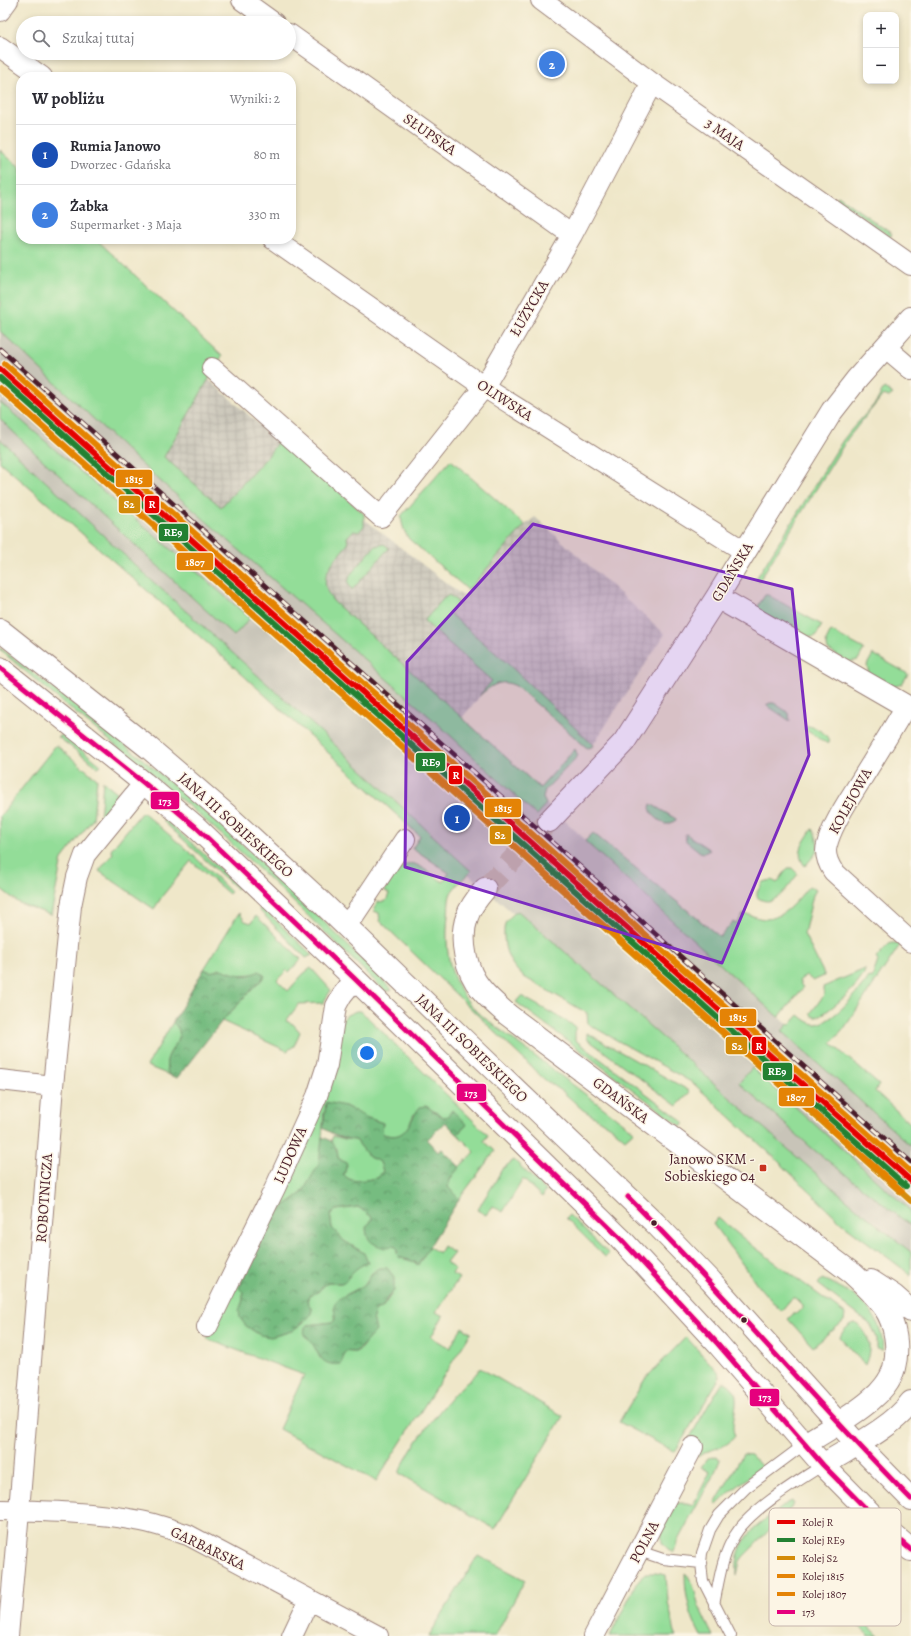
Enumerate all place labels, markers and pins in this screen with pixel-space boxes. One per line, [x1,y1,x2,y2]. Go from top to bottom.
pin: 2 [539,49,565,79]
pin: 1 [444,803,470,833]
place label: Janowo SKM - Sobieskiego 04 [664,1149,755,1186]
marker: Janowo SKM - Sobieskiego 04 [758,1163,768,1173]
unlabelled marker [649,1218,659,1228]
unlabelled marker [739,1315,749,1325]

